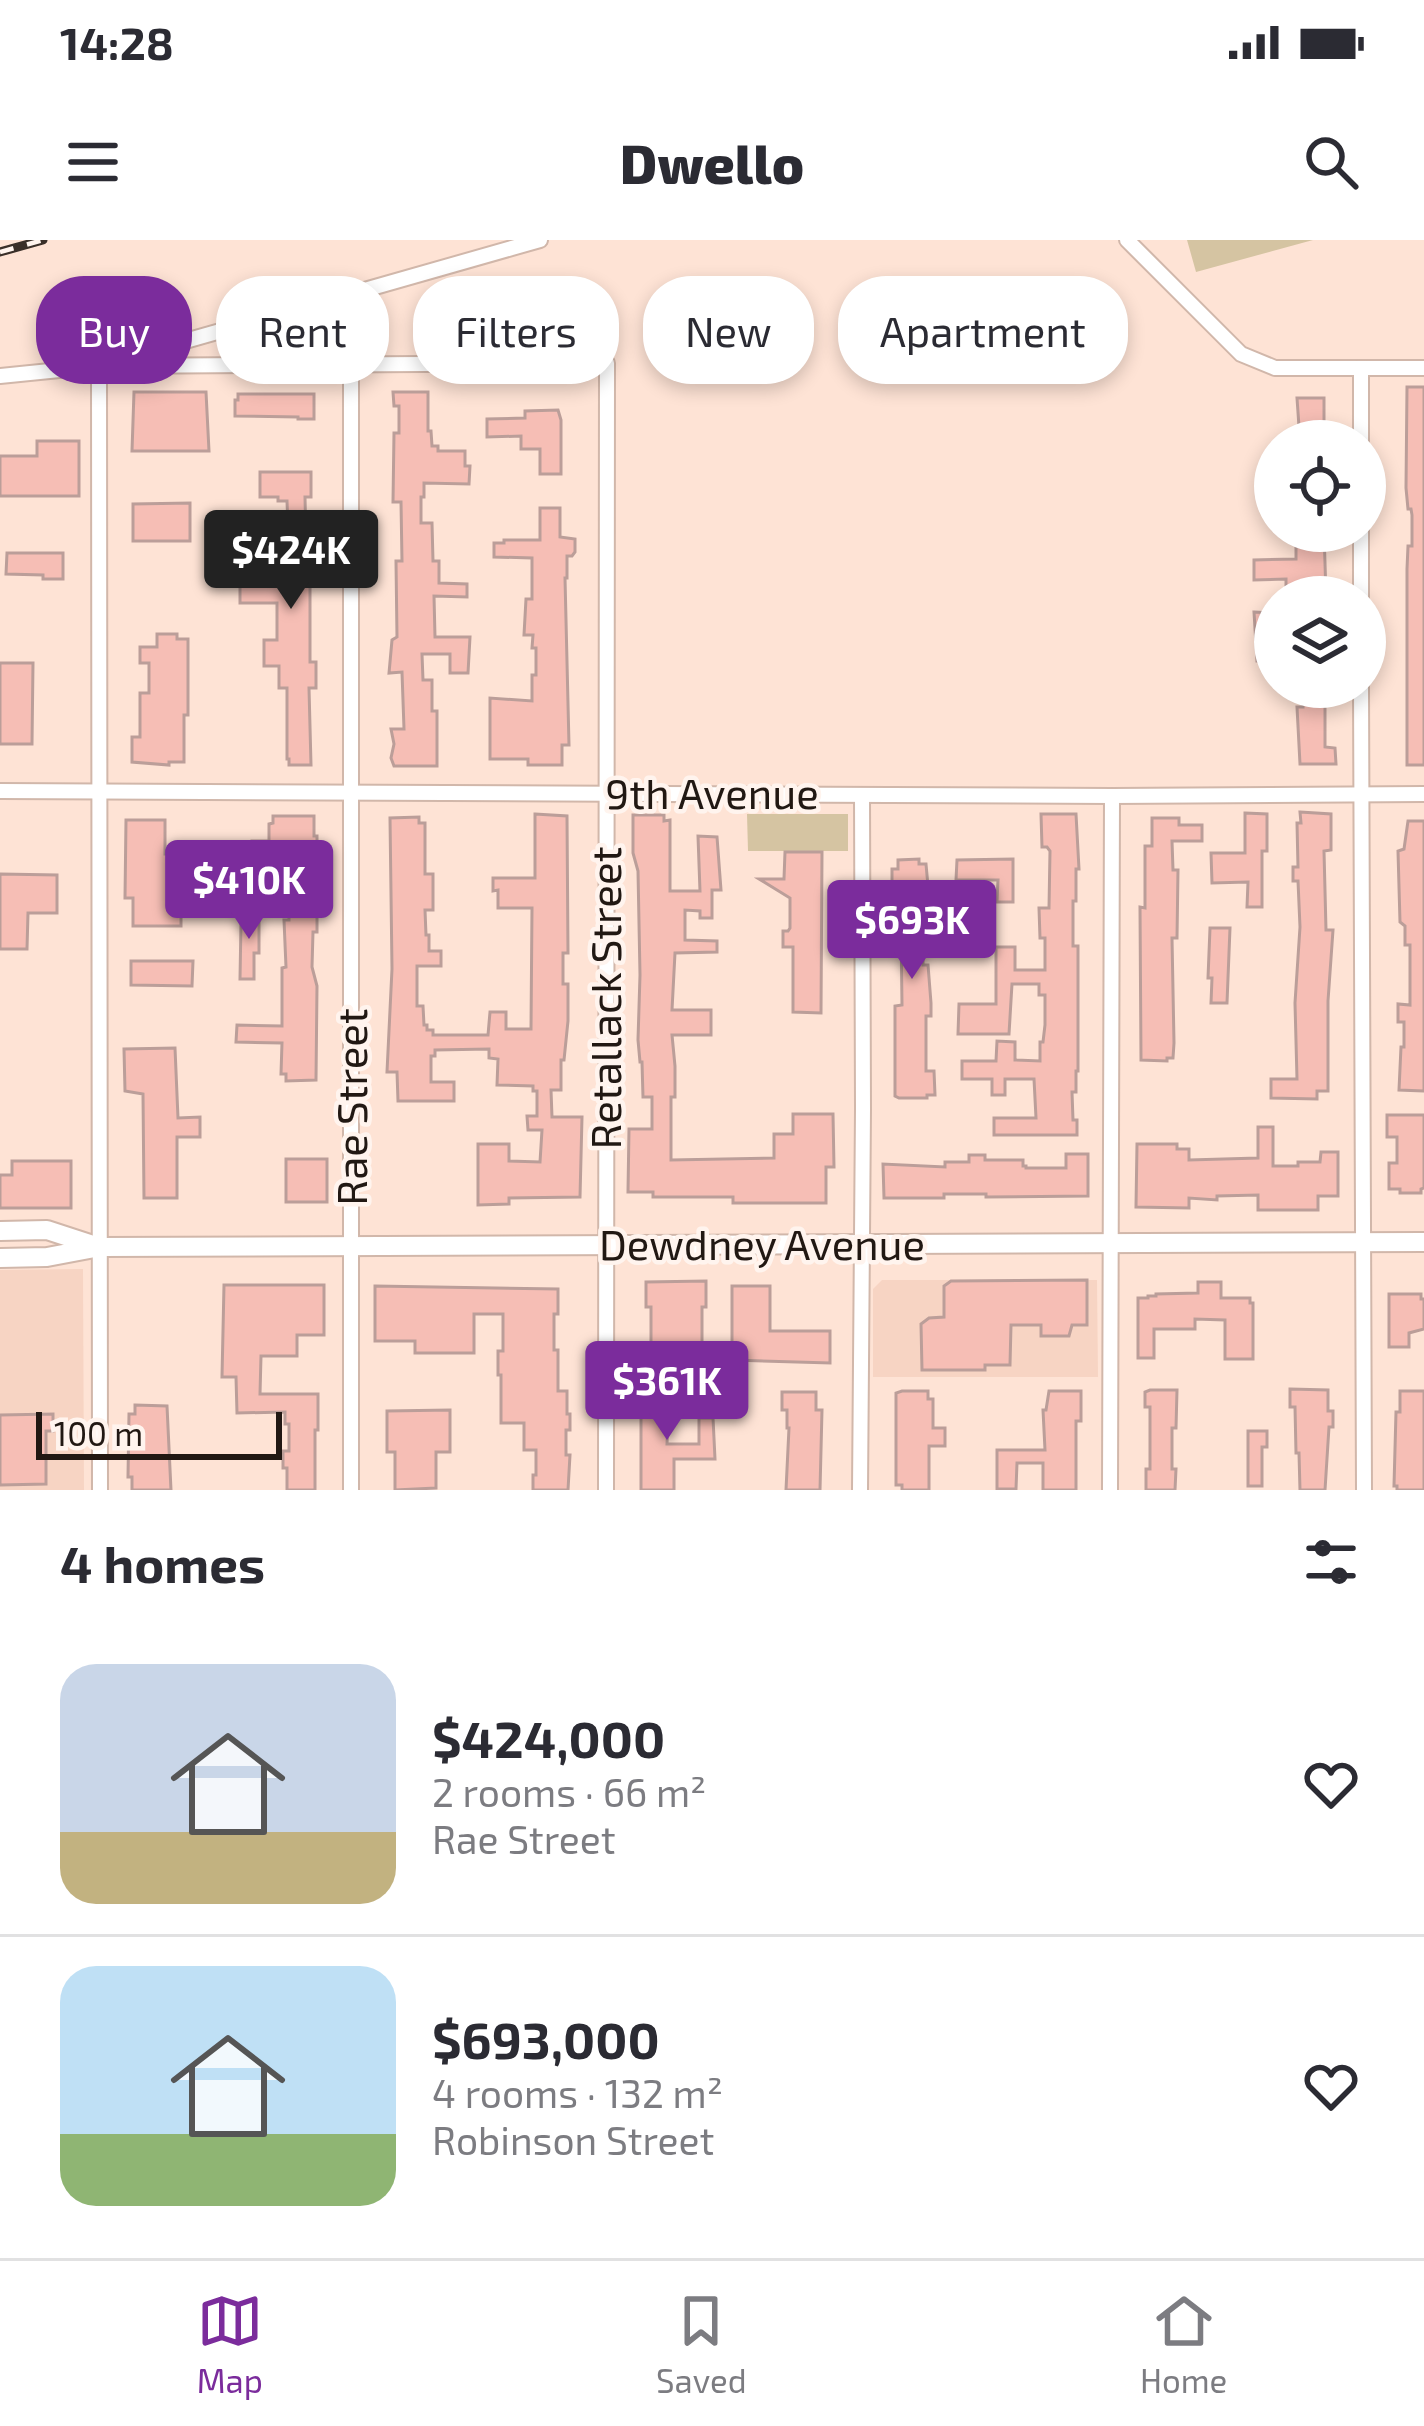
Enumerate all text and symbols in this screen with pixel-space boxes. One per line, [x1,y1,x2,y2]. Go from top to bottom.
text: 14:28 [60,15,174,69]
icon: menu [60,129,126,195]
icon: search [1298,129,1364,195]
text: Dwello [620,130,804,195]
chip: Buy [36,276,192,384]
chip: Rent [216,276,389,384]
chip: Filters [413,276,619,384]
chip: New [643,276,814,384]
chip: Apartment [838,276,1128,384]
map controls [1254,420,1386,708]
button: locate [1254,420,1386,552]
pin: $424K [207,510,375,612]
text: $424K [231,525,351,572]
button: layers [1254,576,1386,708]
street label: 9th Avenue [605,767,819,817]
pin: $410K [165,840,333,942]
street label: Retallack Street [579,847,629,1149]
text: $410K [192,855,306,902]
pin: $693K [828,880,996,982]
text: $693K [854,895,970,942]
street label: Rae Street [325,1008,375,1206]
street label: Dewdney Avenue [599,1218,925,1268]
pin: $361K [583,1341,751,1443]
text: $361K [612,1356,722,1403]
scale bar [36,1406,282,1459]
text: 100 m [54,1413,143,1453]
icon: filters [1298,1529,1364,1595]
text: 4 homes [60,1532,265,1593]
text: $424,000 [432,1707,665,1768]
icon: home [156,1712,300,1856]
icon: heart [1298,1751,1364,1817]
text: 2 rooms · 66 m² [432,1768,706,1815]
text: Rae Street [432,1815,616,1862]
text: $693,000 [432,2008,660,2069]
icon: home [156,2014,300,2158]
icon: heart [1298,2053,1364,2119]
text: 4 rooms · 132 m² [432,2069,723,2116]
text: Robinson Street [432,2116,714,2163]
tab: Map [197,2288,263,2400]
tab: Saved [656,2288,747,2400]
tab: Home [1140,2288,1227,2400]

